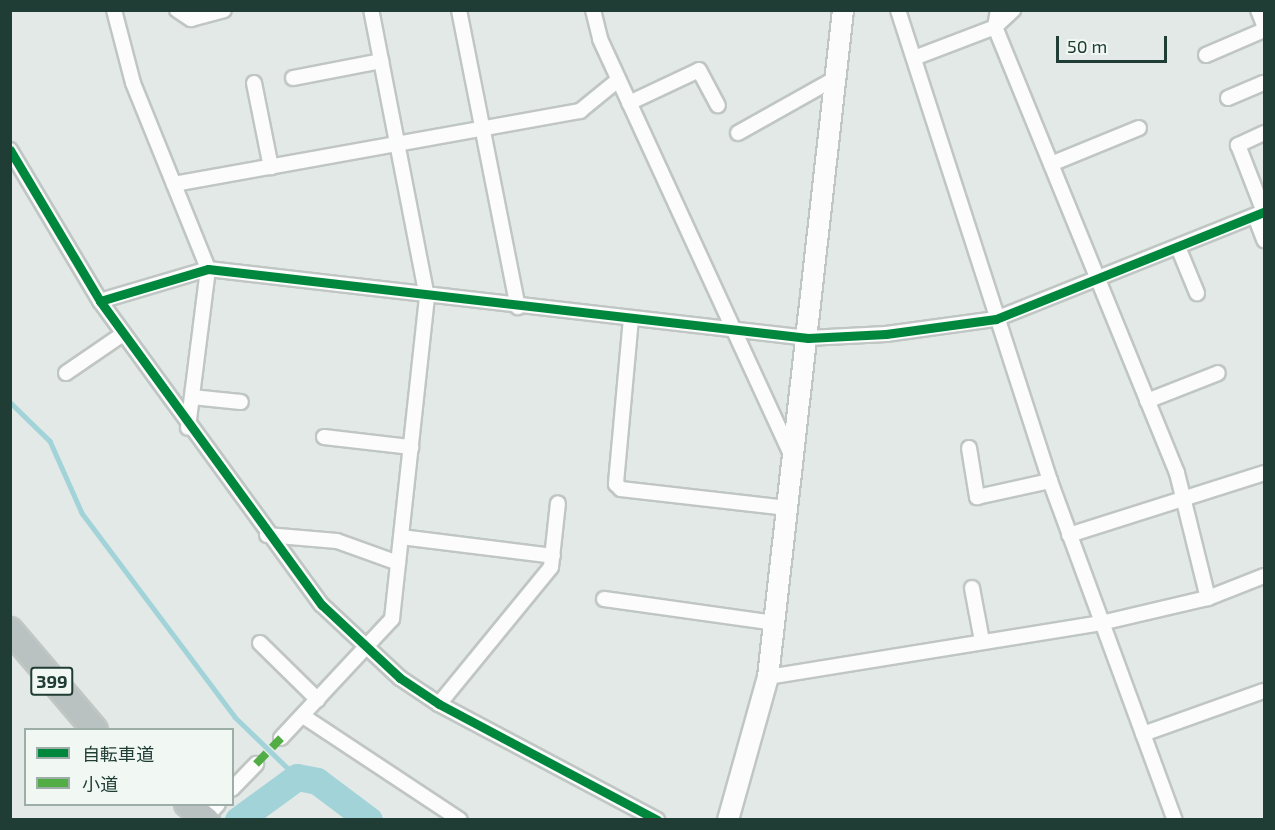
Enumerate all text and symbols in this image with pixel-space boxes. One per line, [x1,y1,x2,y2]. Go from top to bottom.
scale bar [1059,24,1170,62]
text: 50 m [1067,35,1107,57]
road number: 399 [29,666,74,696]
legend [24,728,234,806]
text: 自転車道 [82,743,154,765]
text: 小道 [82,773,118,795]

